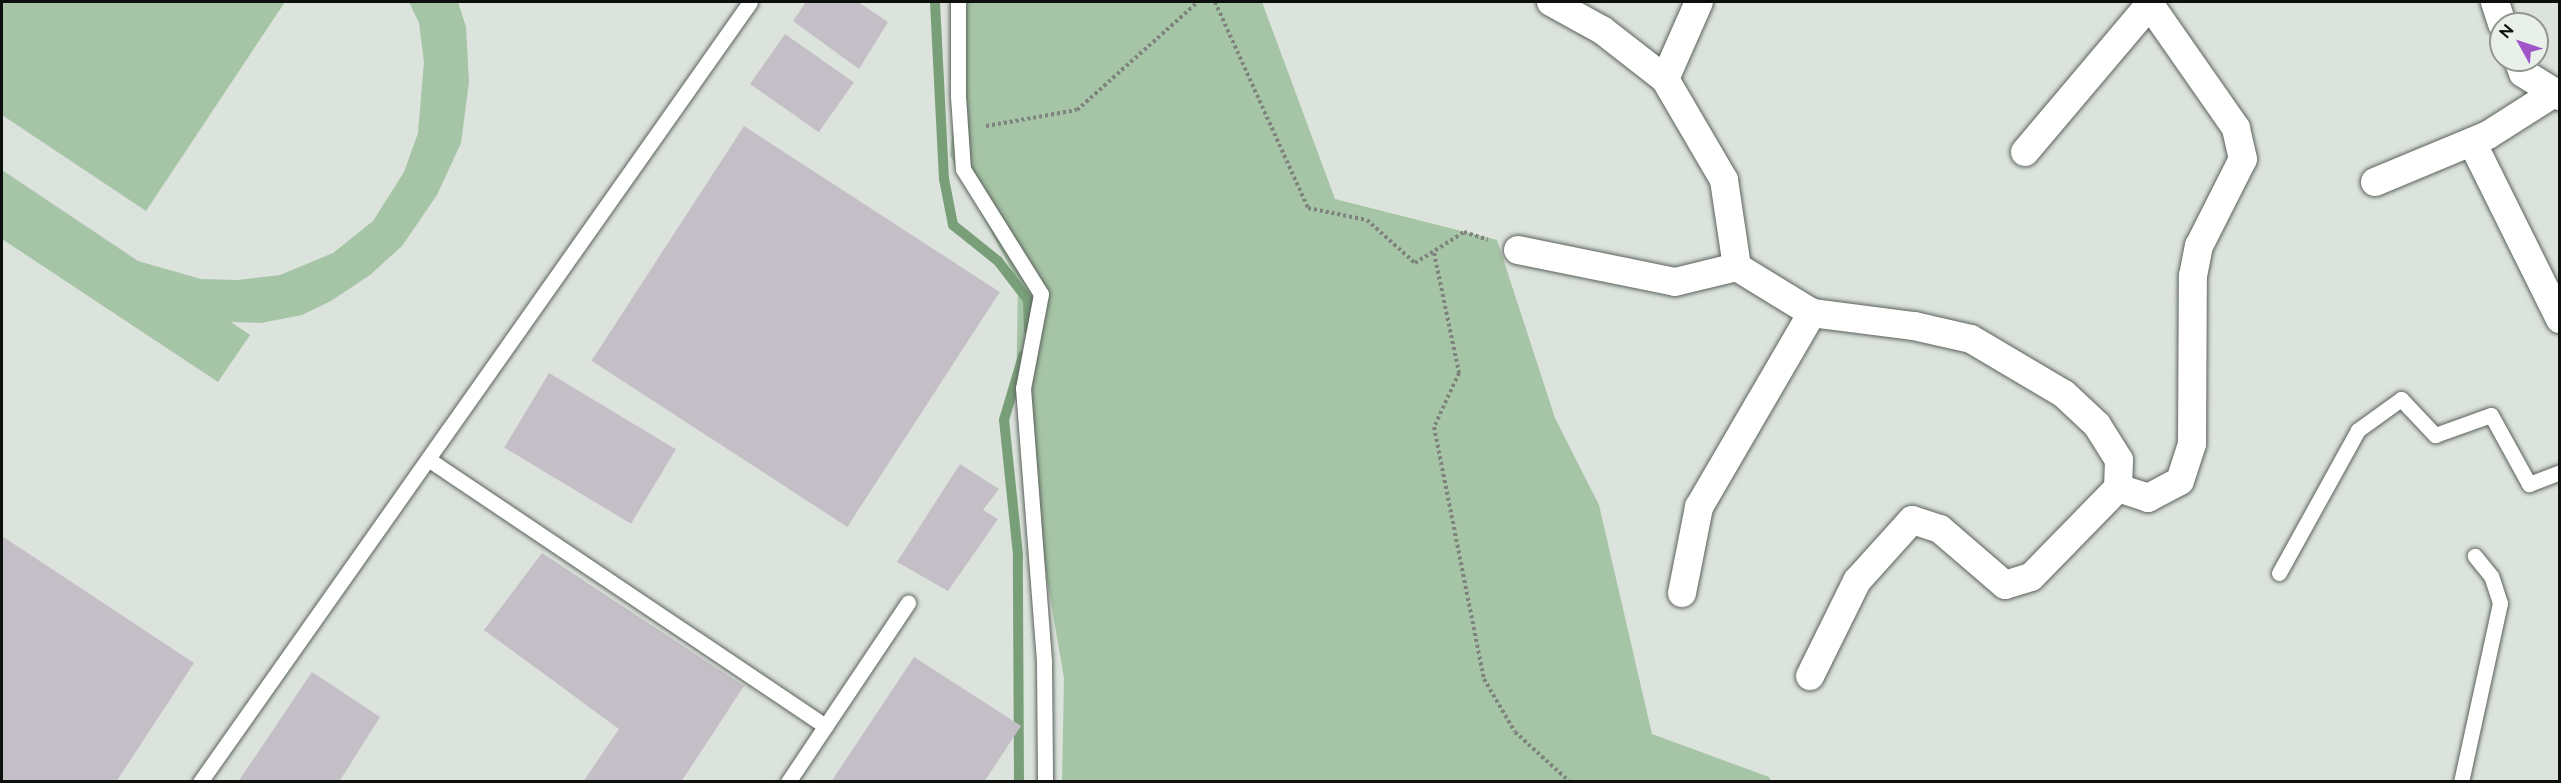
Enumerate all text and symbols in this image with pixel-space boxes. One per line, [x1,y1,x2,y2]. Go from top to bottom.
north arrow [2489,12,2549,72]
text: N [2495,21,2518,42]

